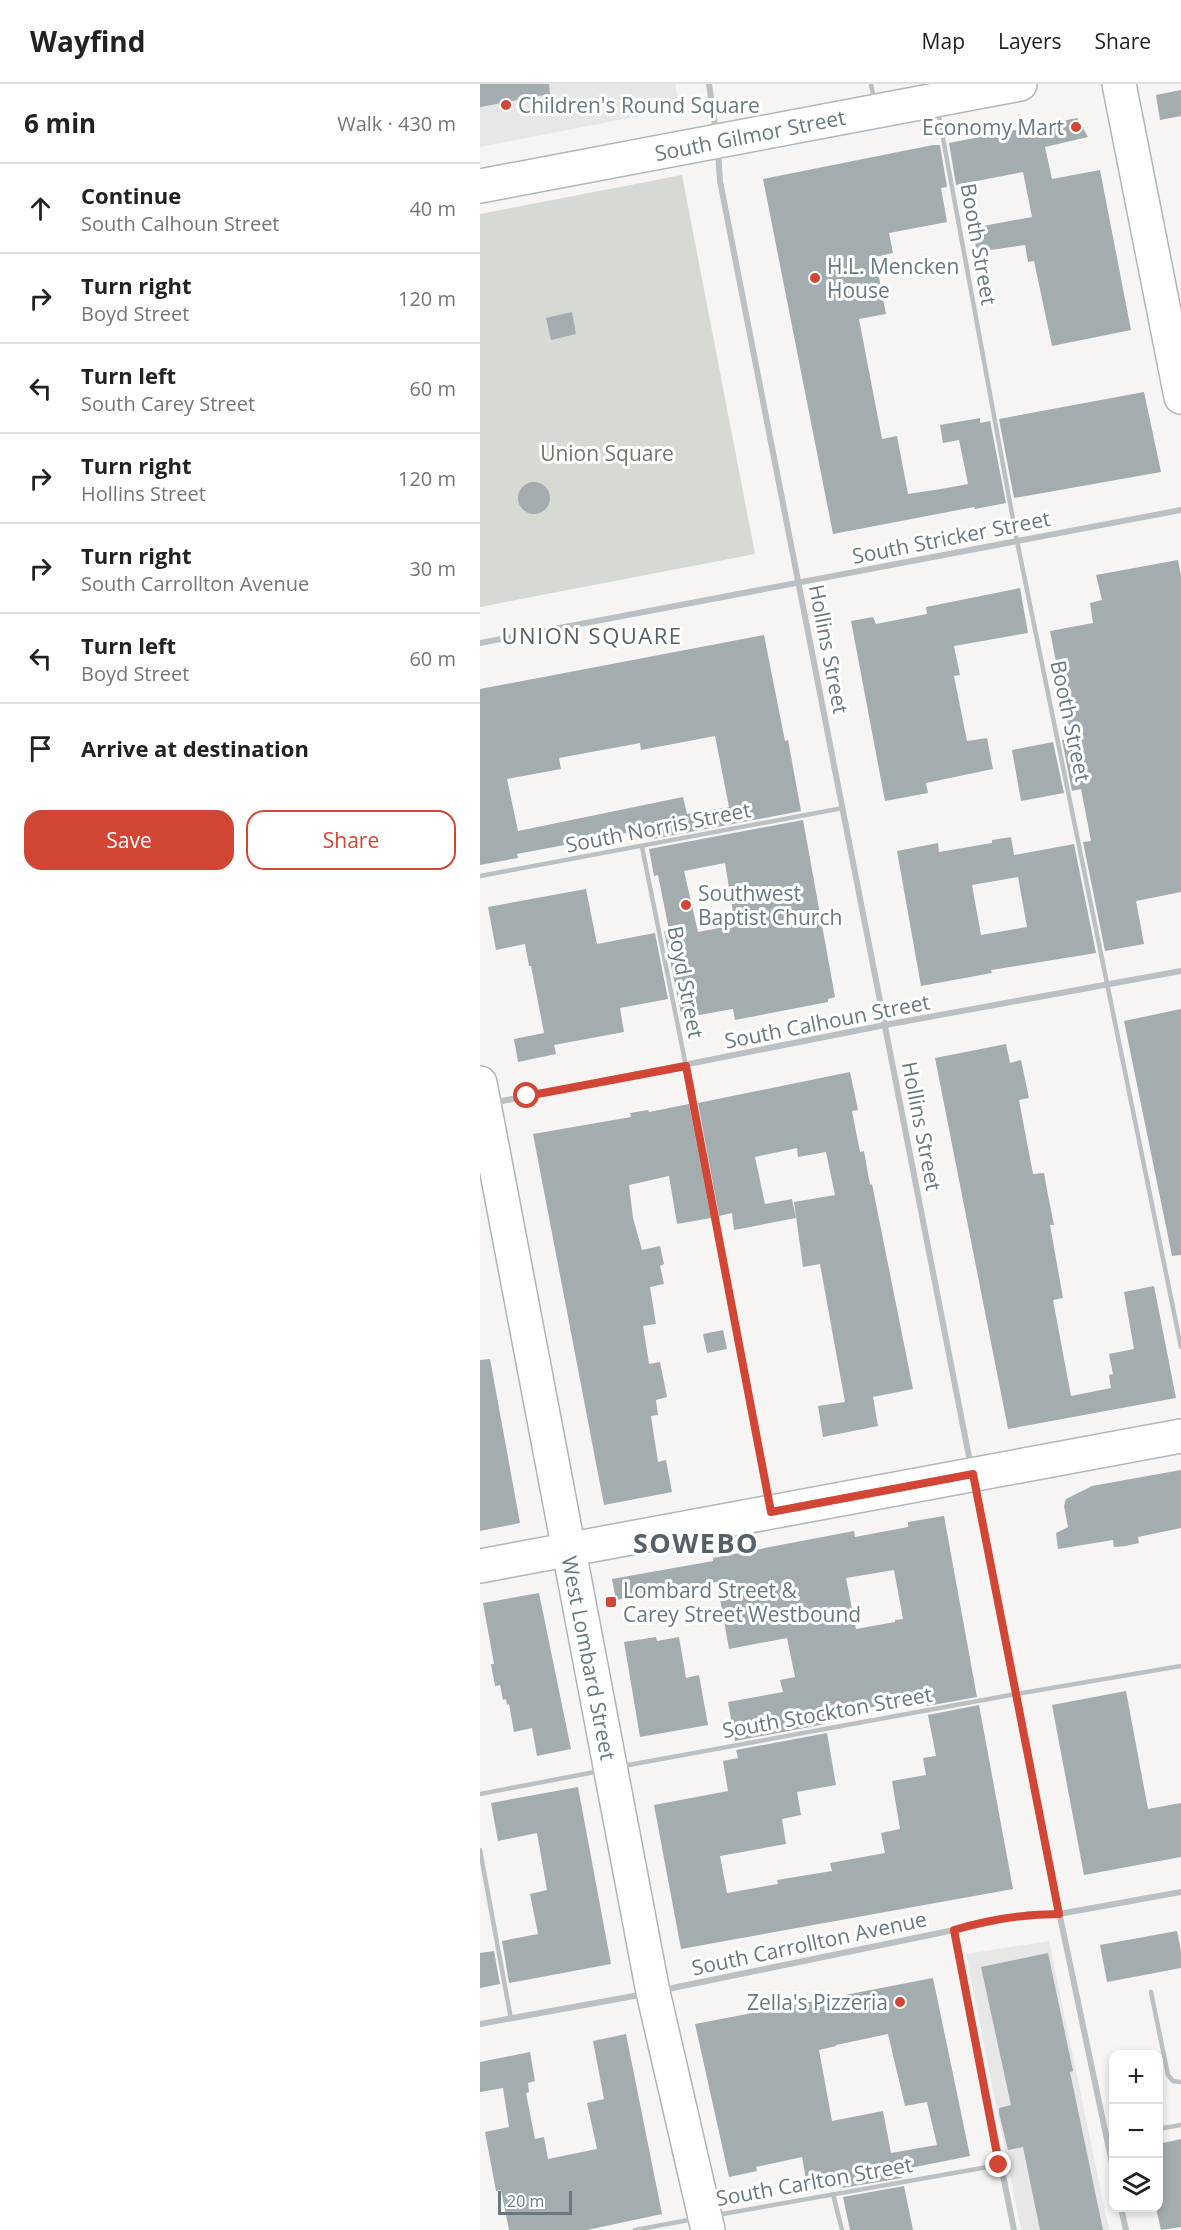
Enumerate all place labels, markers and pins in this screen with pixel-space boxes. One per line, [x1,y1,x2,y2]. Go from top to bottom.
place label: Children's Round Square [518,91,760,119]
marker: Children's Round Square [499,98,513,112]
place label: Economy Mart [922,113,1064,141]
marker: Economy Mart [1069,120,1083,134]
place label: H.L. Mencken House [827,252,959,304]
marker: H.L. Mencken House [808,271,822,285]
place label: Southwest Baptist Church [698,879,842,931]
marker: Southwest Baptist Church [679,898,693,912]
place label: Lombard Street & Carey Street Westbound [623,1576,861,1628]
marker: Lombard Street & Carey Street Westbound [604,1595,618,1609]
place label: Zella's Pizzeria [747,1988,888,2016]
marker: Zella's Pizzeria [893,1995,907,2009]

